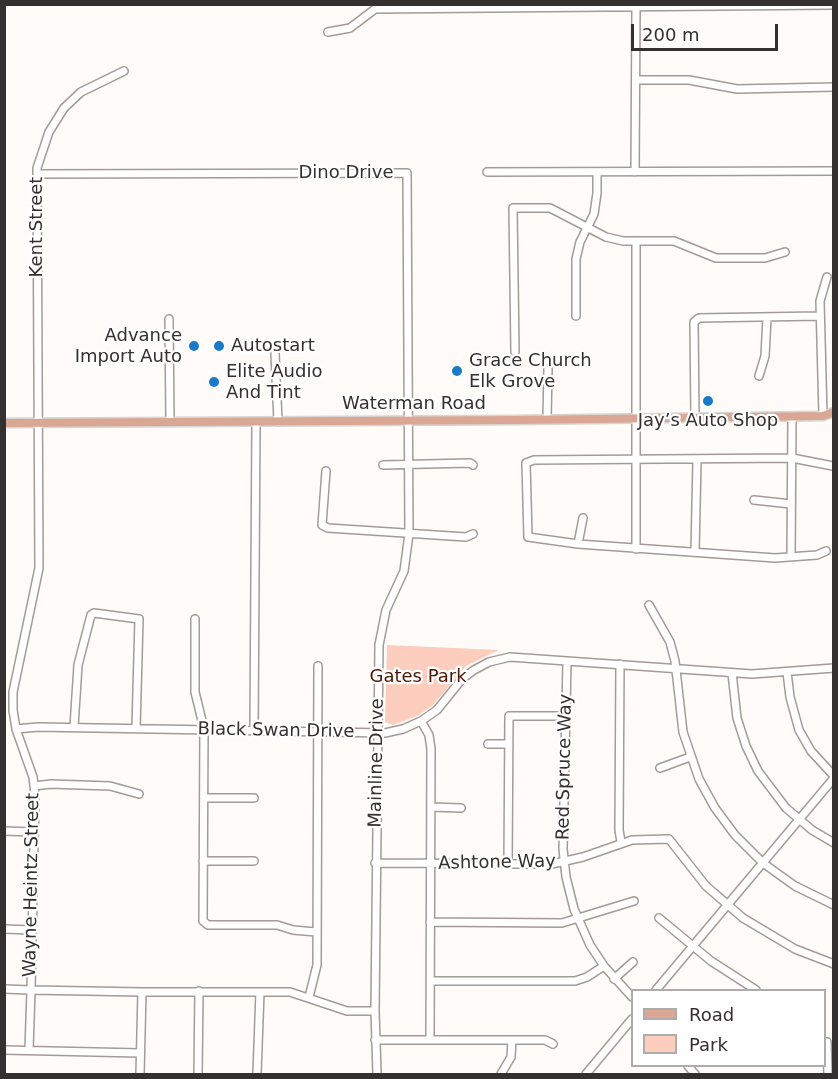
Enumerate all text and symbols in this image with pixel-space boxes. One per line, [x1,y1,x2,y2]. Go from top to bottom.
scale bar [634,12,781,50]
text: 200 m [642,24,700,45]
street label: Dino Drive [299,162,393,184]
street label: Kent Street [26,177,48,277]
place label: Advance Import Auto [75,325,182,368]
place label: Autostart [231,335,315,357]
marker: Advance Import Auto [187,339,201,353]
marker: Autostart [212,339,226,353]
place label: Grace Church Elk Grove [469,350,592,392]
place label: Elite Audio And Tint [226,361,322,404]
marker: Grace Church Elk Grove [450,364,464,378]
marker: Elite Audio And Tint [207,375,221,389]
street label: Waterman Road [342,393,486,415]
marker: Jay’s Auto Shop [701,394,715,408]
place label: Jay’s Auto Shop [638,410,778,432]
park label: Gates Park [369,666,467,688]
street label: Red Spruce Way [553,694,577,840]
street label: Mainline Drive [365,698,389,828]
street label: Black Swan Drive [197,719,355,743]
street label: Wayne Heintz Street [20,793,44,977]
street label: Ashtone Way [438,851,556,875]
legend [631,989,826,1067]
text: Road [689,1004,734,1025]
text: Park [689,1034,728,1055]

